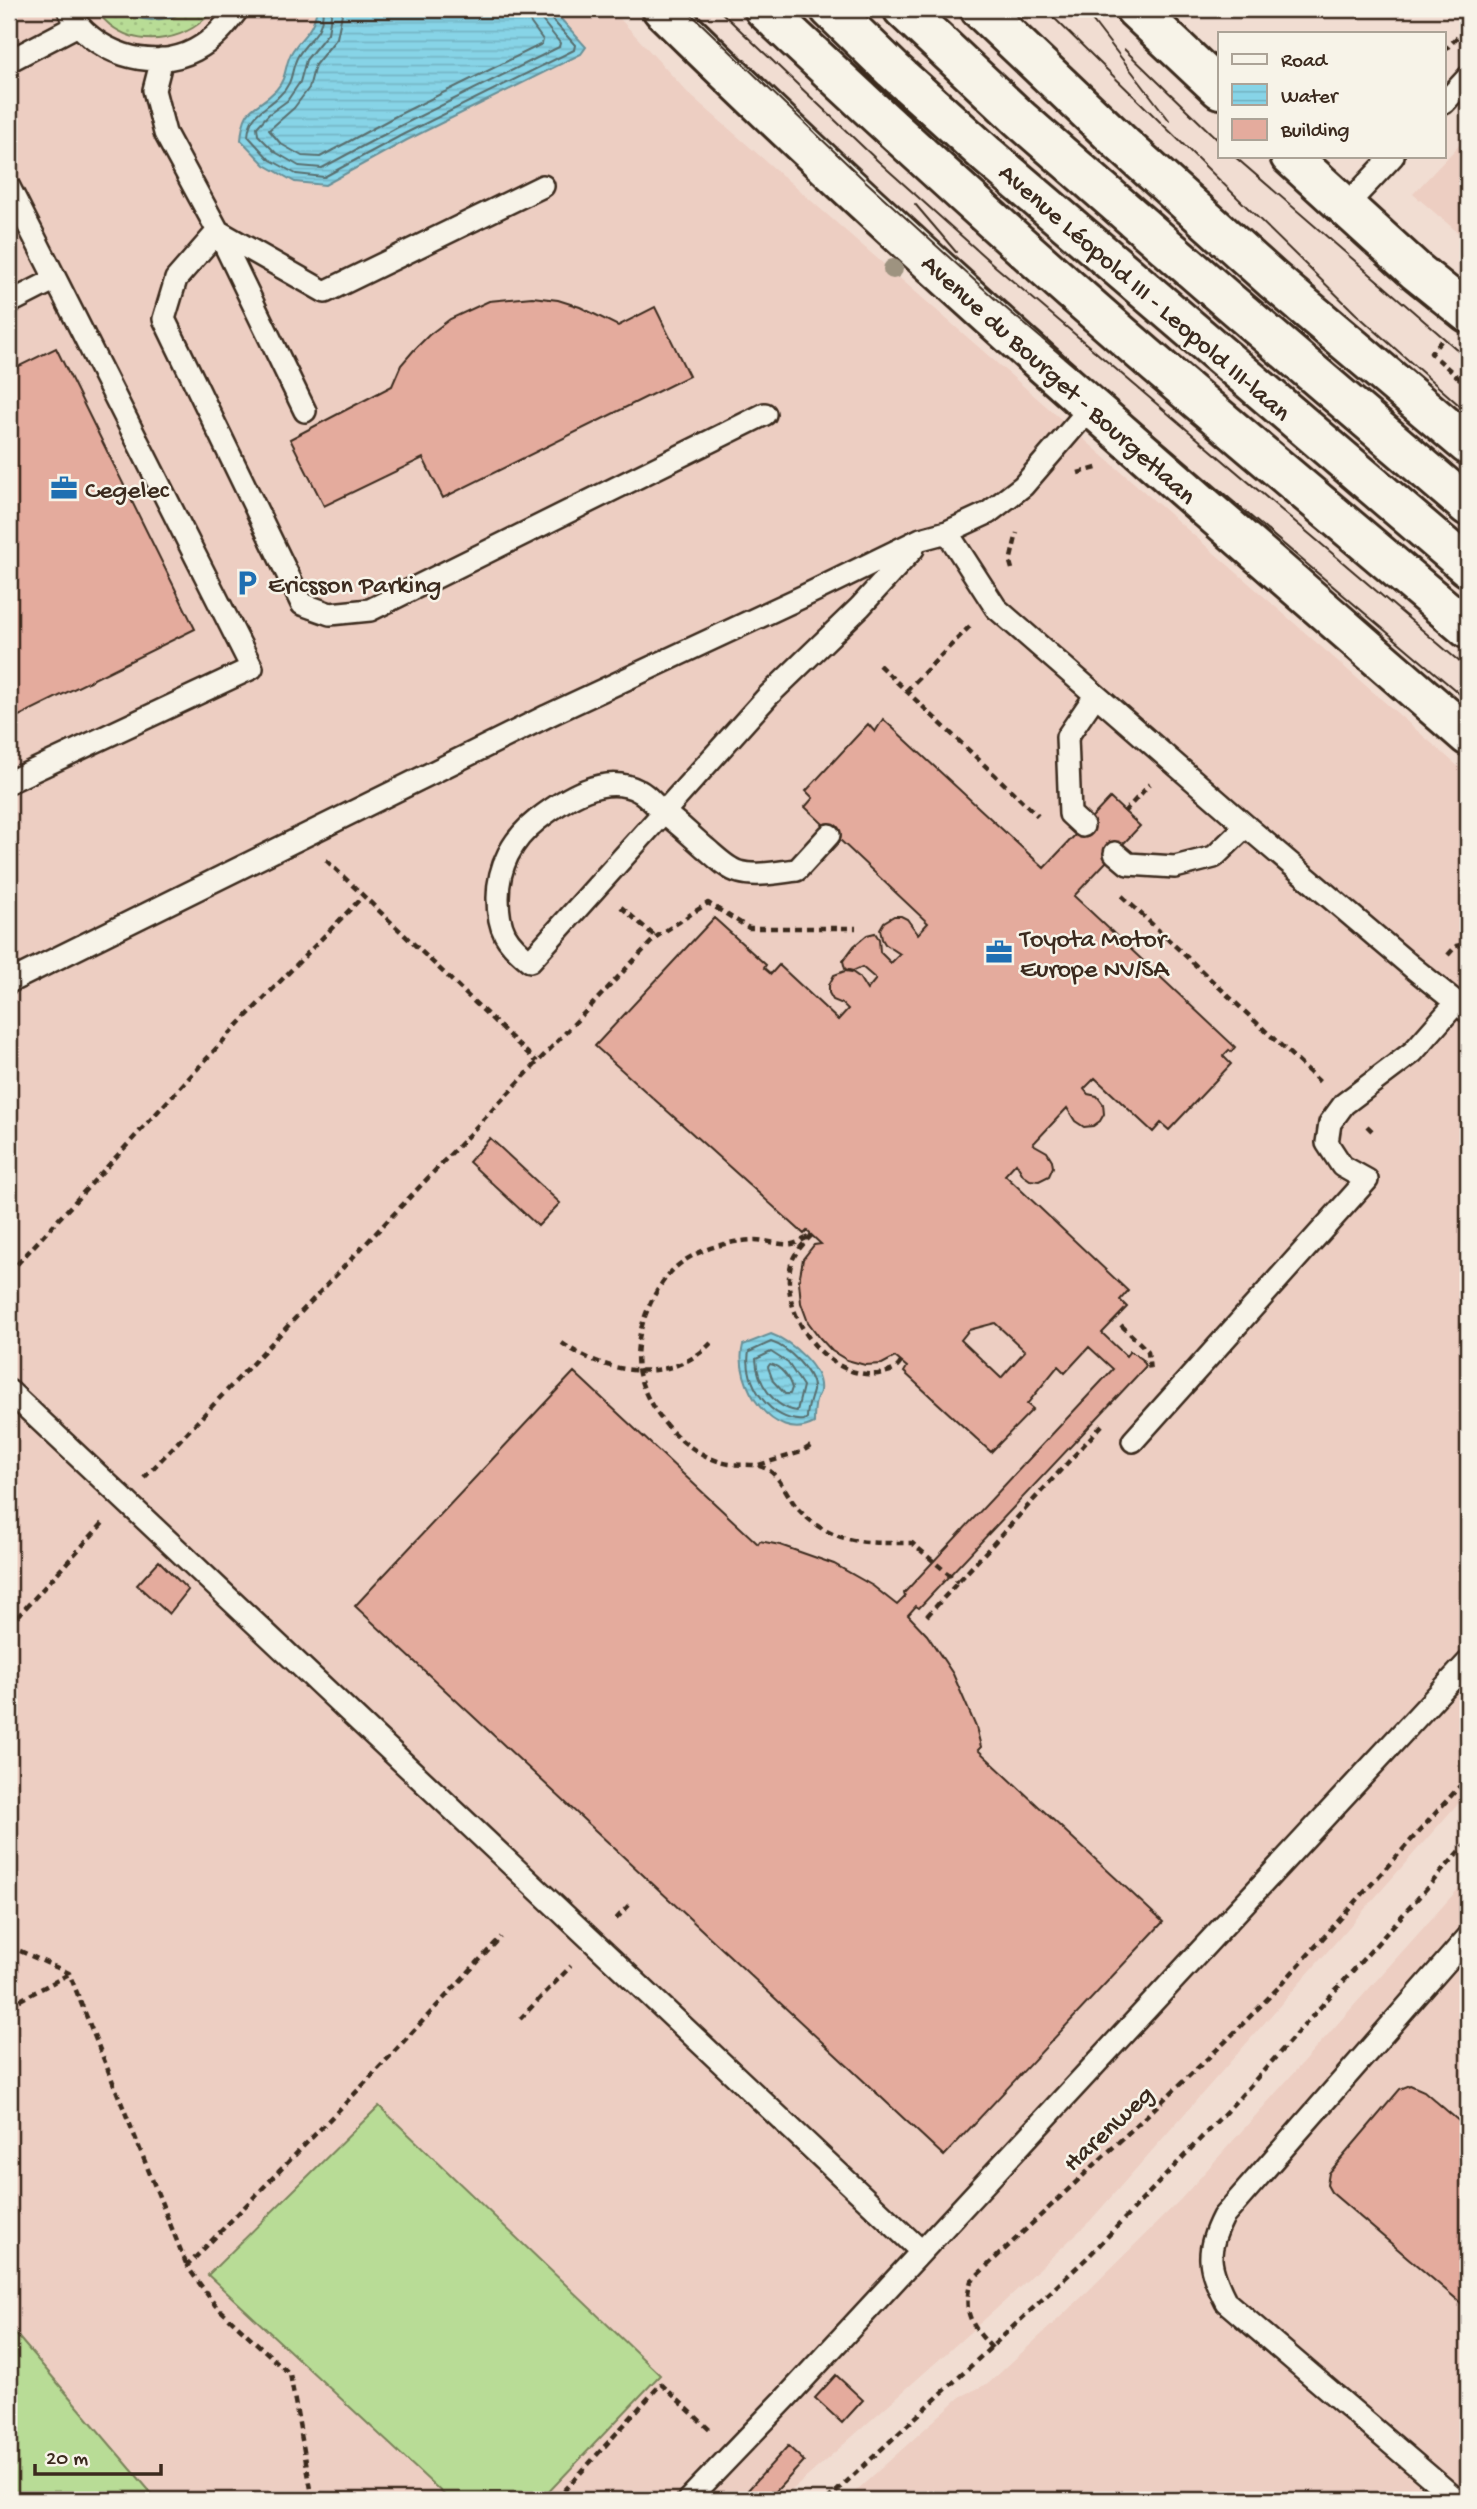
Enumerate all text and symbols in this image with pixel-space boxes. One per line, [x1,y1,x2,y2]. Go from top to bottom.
legend [1218,32,1446,158]
text: Road [1281,50,1329,75]
text: Water [1281,86,1339,111]
text: Building [1280,120,1350,145]
street label: Avenue Léopold III - Leopold III-laan [991,159,1296,430]
street label: Avenue du Bourget - Bourgetlaan [913,250,1201,514]
office icon: Cegelec [49,473,79,503]
place label: Cegelec [85,477,170,508]
parking icon: Ericsson Parking [232,568,262,598]
place label: Ericsson Parking [268,572,441,603]
place label: Toyota Motor Europe NV/SA [1018,926,1170,987]
office icon: Toyota Motor Europe NV/SA [984,937,1014,967]
street label: Harenweg [1058,2081,1162,2180]
scale bar [35,2432,161,2476]
text: 20 m [46,2448,88,2473]

